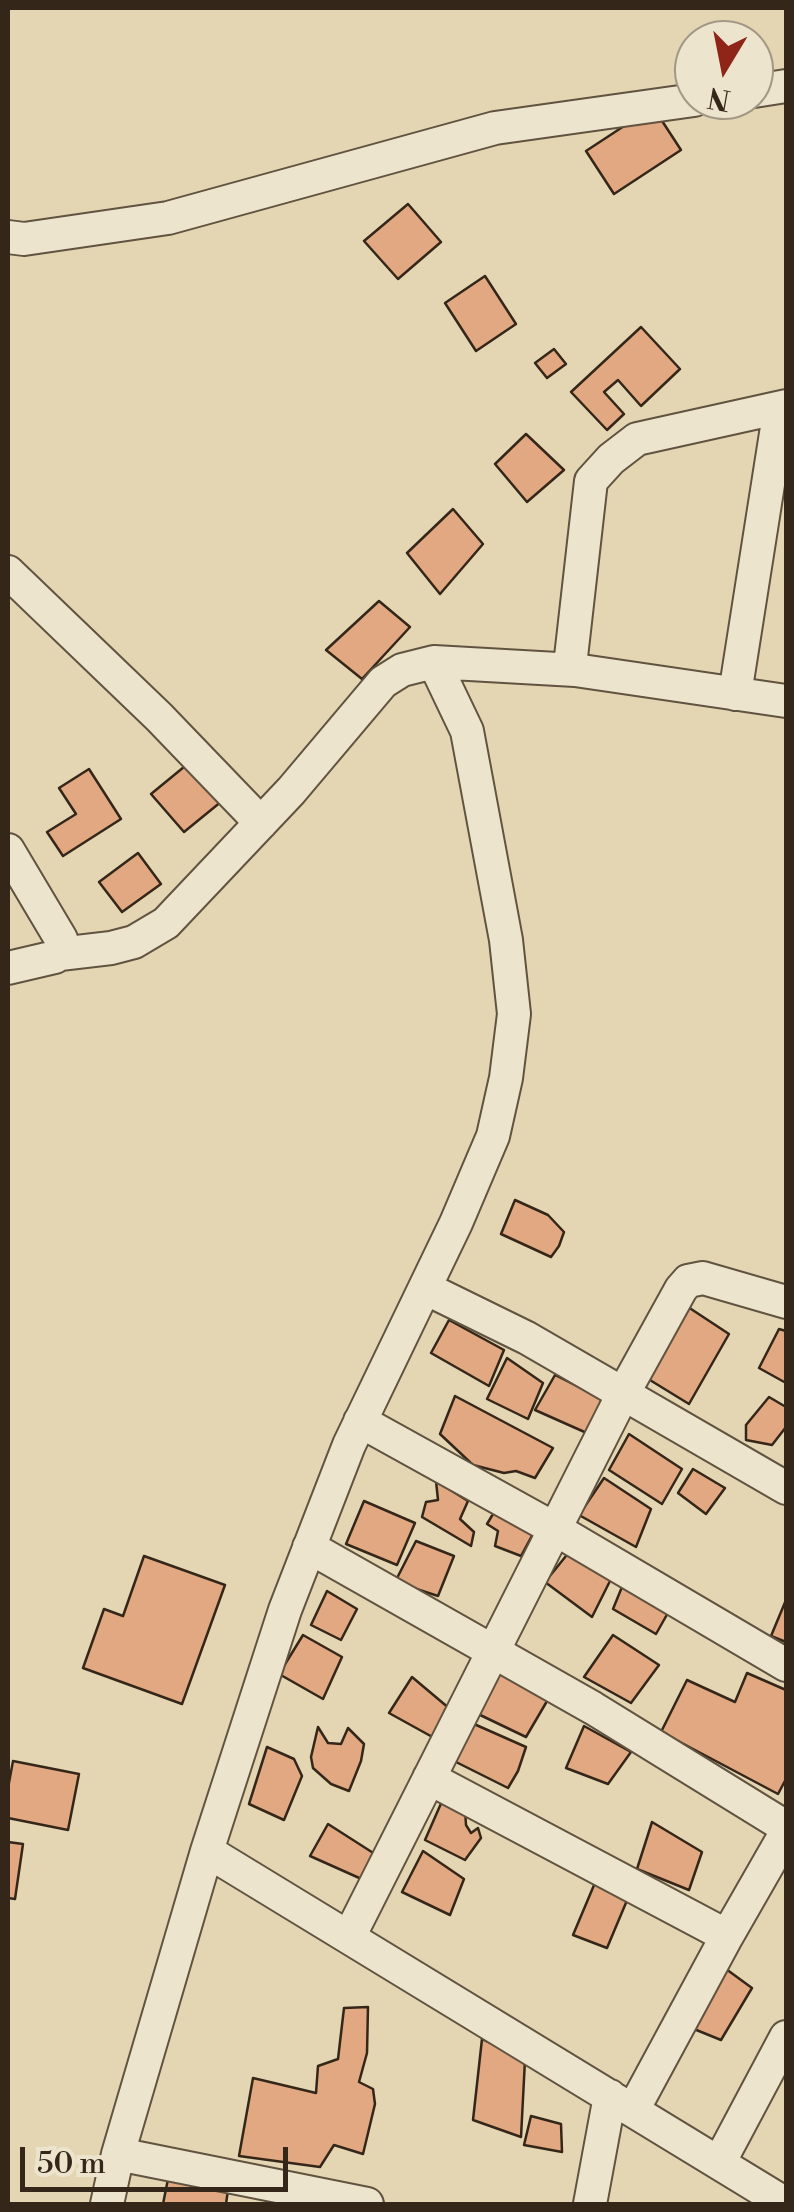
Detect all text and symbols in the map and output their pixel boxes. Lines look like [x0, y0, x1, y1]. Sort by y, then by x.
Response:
north arrow [674, 20, 774, 120]
text: N [705, 79, 733, 117]
scale bar [25, 2127, 292, 2189]
text: 50 m [37, 2145, 106, 2183]

